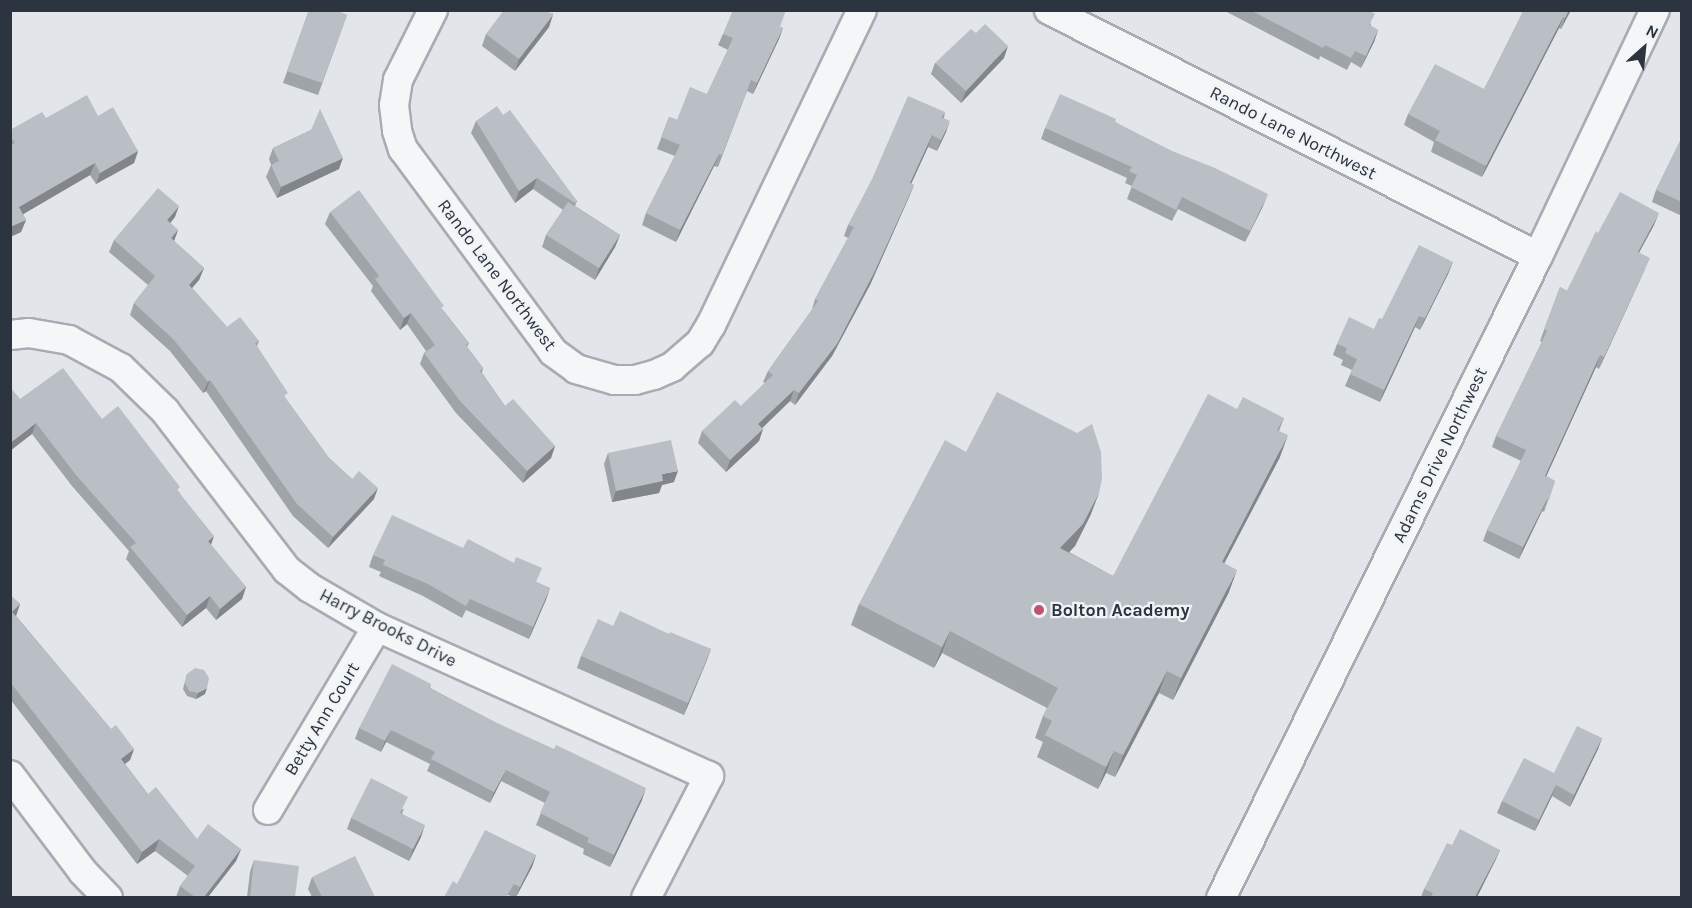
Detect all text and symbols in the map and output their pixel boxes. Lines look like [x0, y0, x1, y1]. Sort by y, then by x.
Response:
north arrow [1614, 18, 1674, 78]
text: N [1643, 20, 1662, 43]
street label: Rando Lane Northwest [1206, 82, 1380, 184]
street label: Rando Lane Northwest [433, 195, 561, 355]
street label: Adams Drive Northwest [1388, 364, 1492, 546]
street label: Harry Brooks Drive [316, 584, 460, 672]
place label: Bolton Academy [1051, 599, 1189, 621]
marker: Bolton Academy [1032, 603, 1046, 617]
street label: Betty Ann Court [280, 659, 364, 779]

